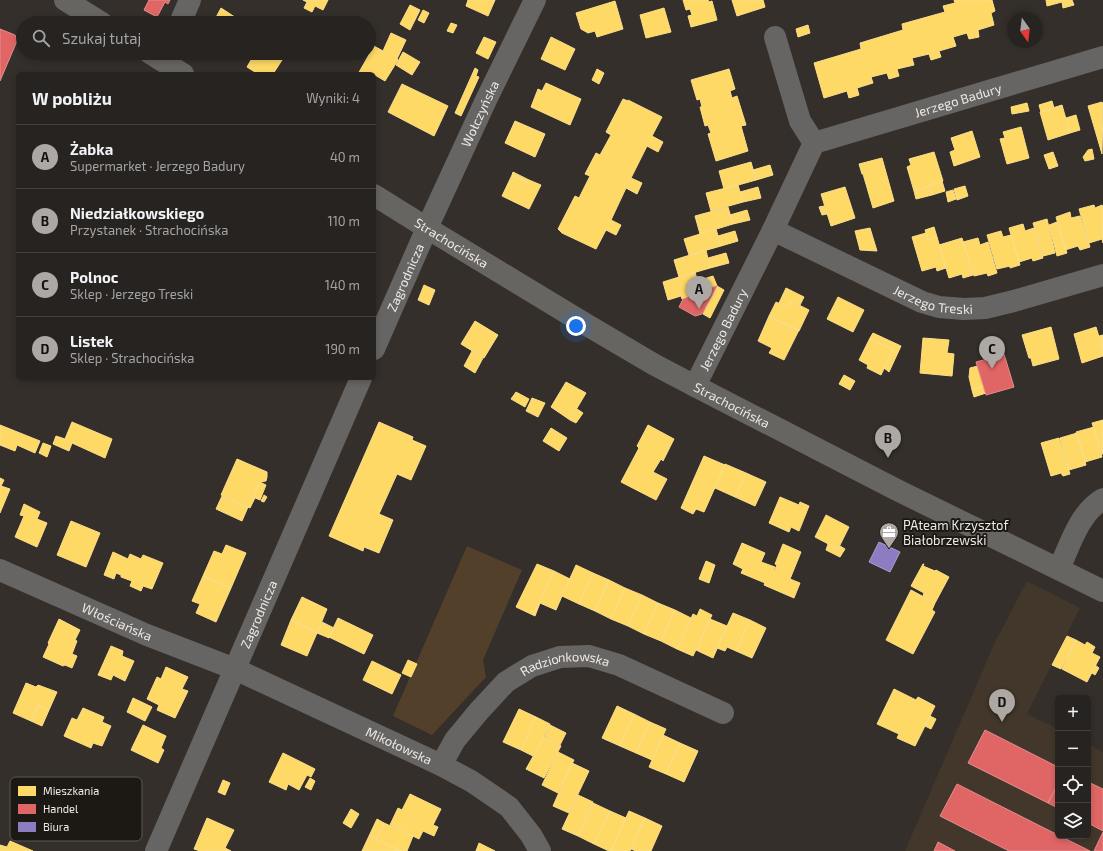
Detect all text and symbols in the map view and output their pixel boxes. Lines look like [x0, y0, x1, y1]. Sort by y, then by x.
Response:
north arrow [1007, 12, 1043, 48]
search box [16, 16, 376, 60]
icon: search [30, 27, 52, 49]
text: Szukaj tutaj [62, 29, 141, 47]
street label: Wołczyńska [457, 78, 502, 150]
street label: Jerzego Badury [913, 80, 1004, 121]
text: W pobliżu [32, 88, 112, 108]
text: Wyniki: 4 [306, 90, 360, 106]
text: Żabka [70, 140, 113, 158]
text: A [41, 149, 49, 165]
text: 40 m [330, 149, 360, 165]
text: Supermarket · Jerzego Badury [70, 158, 245, 174]
text: Niedziałkowskiego [70, 204, 204, 222]
text: B [41, 213, 49, 229]
text: 110 m [328, 213, 360, 229]
street label: Strachocińska [412, 214, 491, 271]
text: Przystanek · Strachocińska [70, 222, 228, 238]
street label: Zagrodnicza [383, 241, 427, 314]
text: Polnoc [70, 268, 119, 286]
pin: A [686, 276, 712, 309]
text: C [41, 277, 49, 293]
text: 140 m [325, 277, 360, 293]
street label: Jerzego Treski [891, 281, 973, 317]
text: Sklep · Jerzego Treski [70, 286, 193, 302]
street label: Jerzego Badury [696, 286, 750, 373]
your location [566, 316, 586, 336]
text: Listek [70, 332, 113, 350]
pin: C [979, 336, 1005, 369]
text: D [41, 341, 49, 357]
text: 190 m [325, 341, 360, 357]
text: Sklep · Strachocińska [70, 350, 194, 366]
street label: Strachocińska [691, 379, 773, 431]
pin: B [875, 425, 901, 458]
place label: PAteam Krzysztof Białobrzewski [903, 517, 1009, 548]
office icon: PAteam Krzysztof Białobrzewski [878, 521, 900, 549]
street label: Zagrodnicza [237, 578, 280, 651]
street label: Włościańska [79, 599, 154, 644]
street label: Radzionkowska [517, 648, 612, 679]
pin: D [989, 689, 1015, 722]
map controls [1055, 695, 1091, 839]
button: + [1055, 695, 1091, 731]
street label: Mikołowska [363, 723, 435, 768]
button: − [1055, 731, 1091, 767]
button: locate [1055, 767, 1091, 803]
legend [10, 777, 142, 841]
text: Mieszkania [43, 784, 99, 797]
text: Handel [43, 802, 79, 815]
button: layers [1055, 803, 1091, 839]
text: Biura [43, 820, 69, 833]

